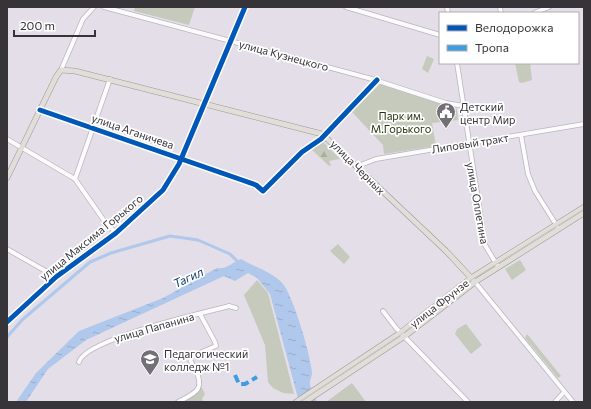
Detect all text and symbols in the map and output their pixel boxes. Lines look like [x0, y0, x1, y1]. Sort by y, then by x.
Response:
scale bar [14, 12, 95, 38]
legend [439, 12, 579, 64]
text: 200 m [20, 18, 55, 32]
text: Велодорожка [475, 20, 553, 34]
street label: улица Кузнецкого [238, 37, 331, 73]
text: Тропа [475, 40, 509, 54]
place label: Детский центр Мир [460, 100, 515, 126]
public building icon: Детский центр Мир [435, 101, 457, 129]
park label: Парк им. М.Горького [371, 109, 432, 135]
street label: улица Аганичева [90, 111, 176, 151]
street label: Липовый тракт [430, 130, 510, 156]
street label: улица Черных [328, 137, 388, 197]
street label: улица Оплетина [464, 161, 492, 245]
street label: улица Максима Горького [37, 191, 146, 283]
water label: Тагил [171, 264, 206, 290]
street label: улица Фрунзе [407, 276, 471, 330]
street label: улица Папанина [112, 309, 196, 345]
place label: Педагогический колледж №1 [164, 347, 248, 373]
school or university icon: Педагогический колледж №1 [139, 348, 161, 376]

